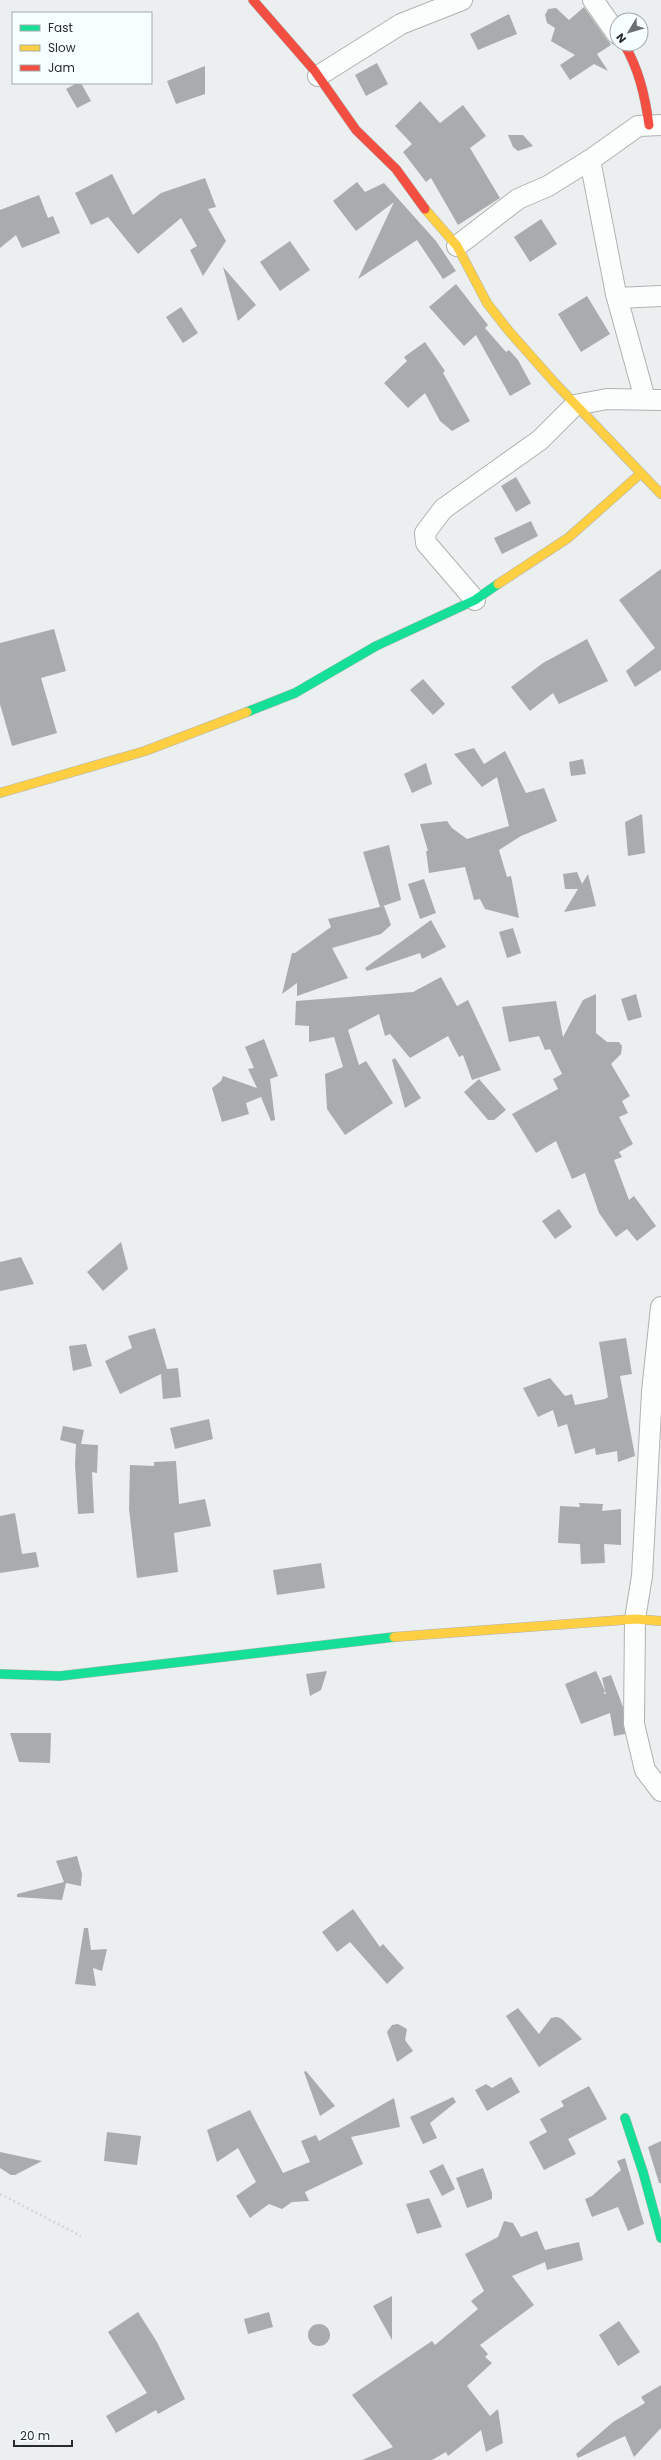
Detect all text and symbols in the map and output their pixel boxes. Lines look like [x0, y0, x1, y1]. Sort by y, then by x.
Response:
legend [12, 12, 152, 84]
north arrow [609, 12, 649, 52]
text: Fast [48, 19, 73, 36]
text: N [612, 30, 630, 46]
text: Slow [48, 39, 76, 56]
text: Jam [48, 59, 75, 76]
scale bar [14, 2422, 72, 2448]
text: 20 m [20, 2427, 50, 2444]

